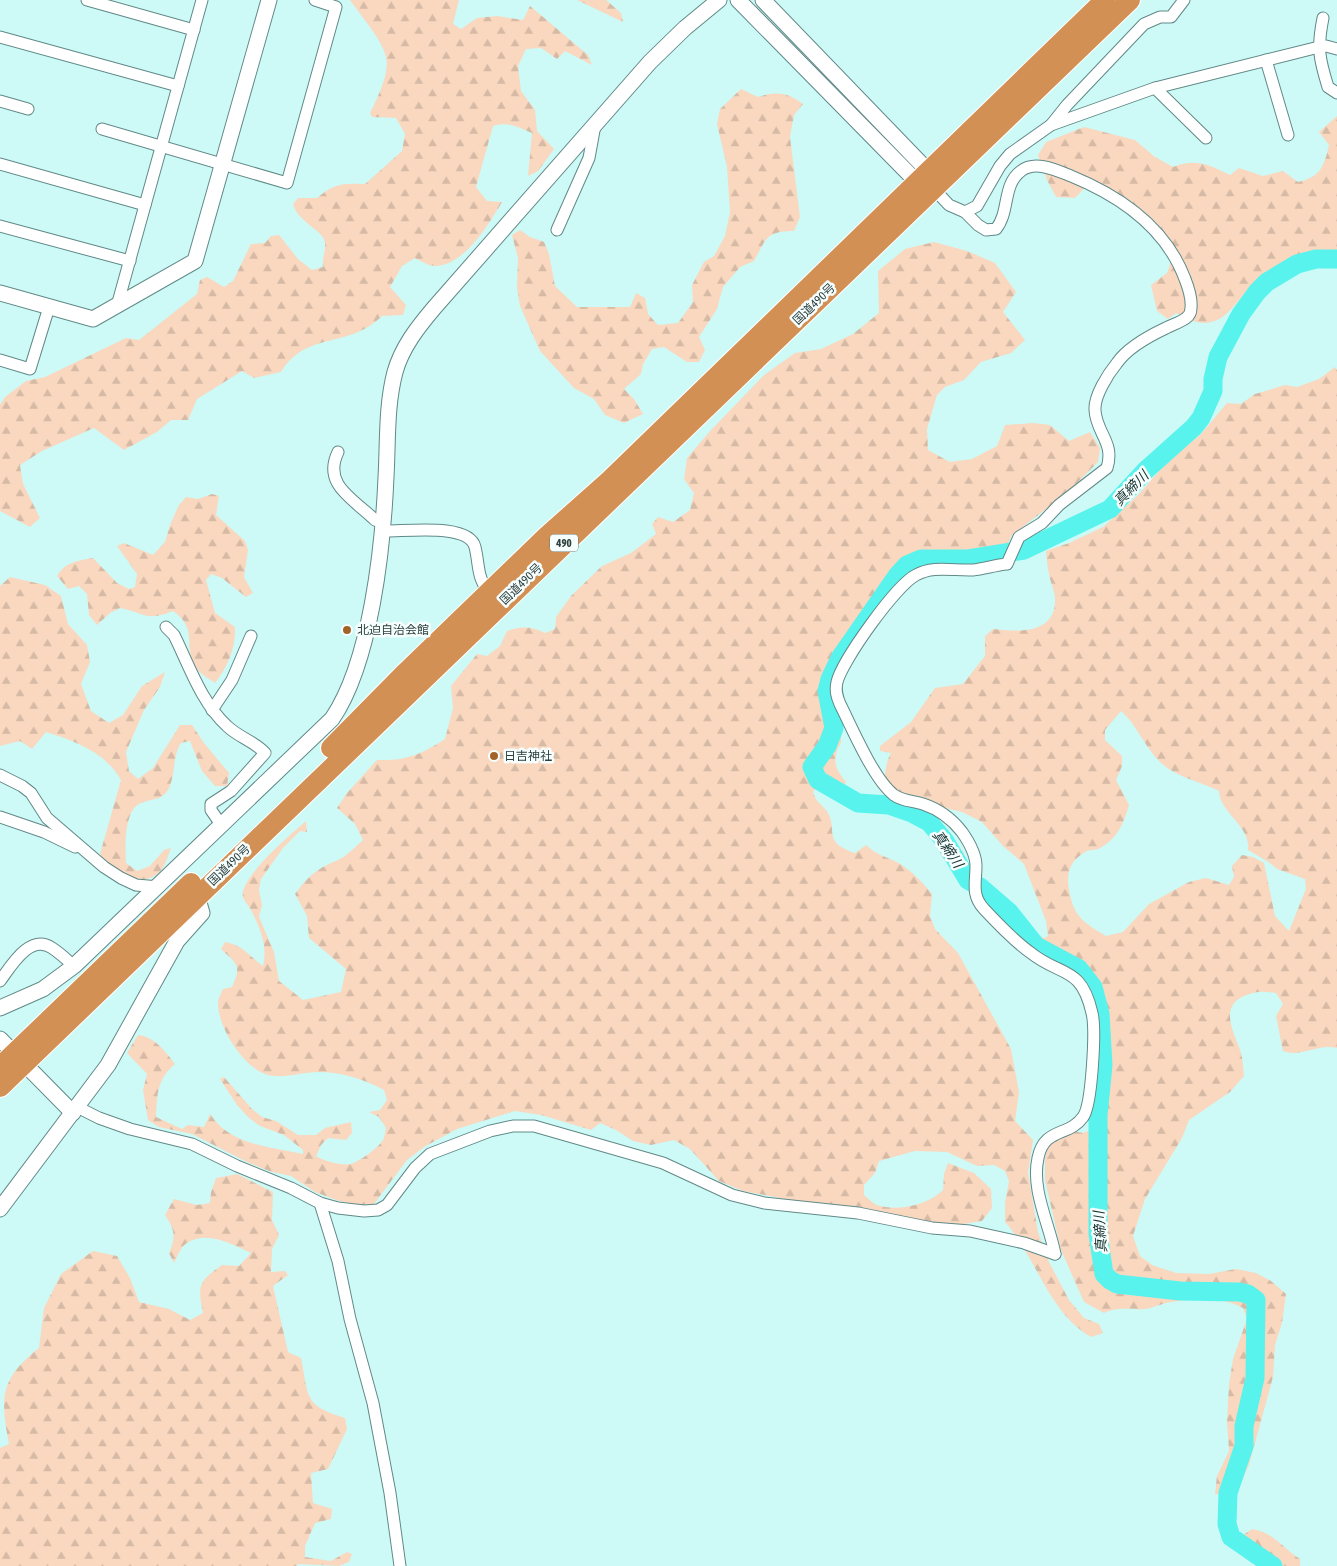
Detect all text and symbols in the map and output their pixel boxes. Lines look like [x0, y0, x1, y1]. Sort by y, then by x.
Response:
street label: 国道490号 [790, 281, 838, 327]
water label: 真締川 [1110, 466, 1153, 509]
road number: 490 [550, 534, 578, 552]
street label: 国道490号 [497, 561, 545, 607]
place label: 北迫自治会館 [357, 623, 429, 637]
marker: 北迫自治会館 [341, 624, 353, 636]
place label: 日吉神社 [504, 749, 552, 763]
marker: 日吉神社 [488, 750, 500, 762]
water label: 真締川 [930, 827, 967, 873]
street label: 国道490号 [205, 842, 253, 888]
water label: 真締川 [1090, 1208, 1109, 1254]

